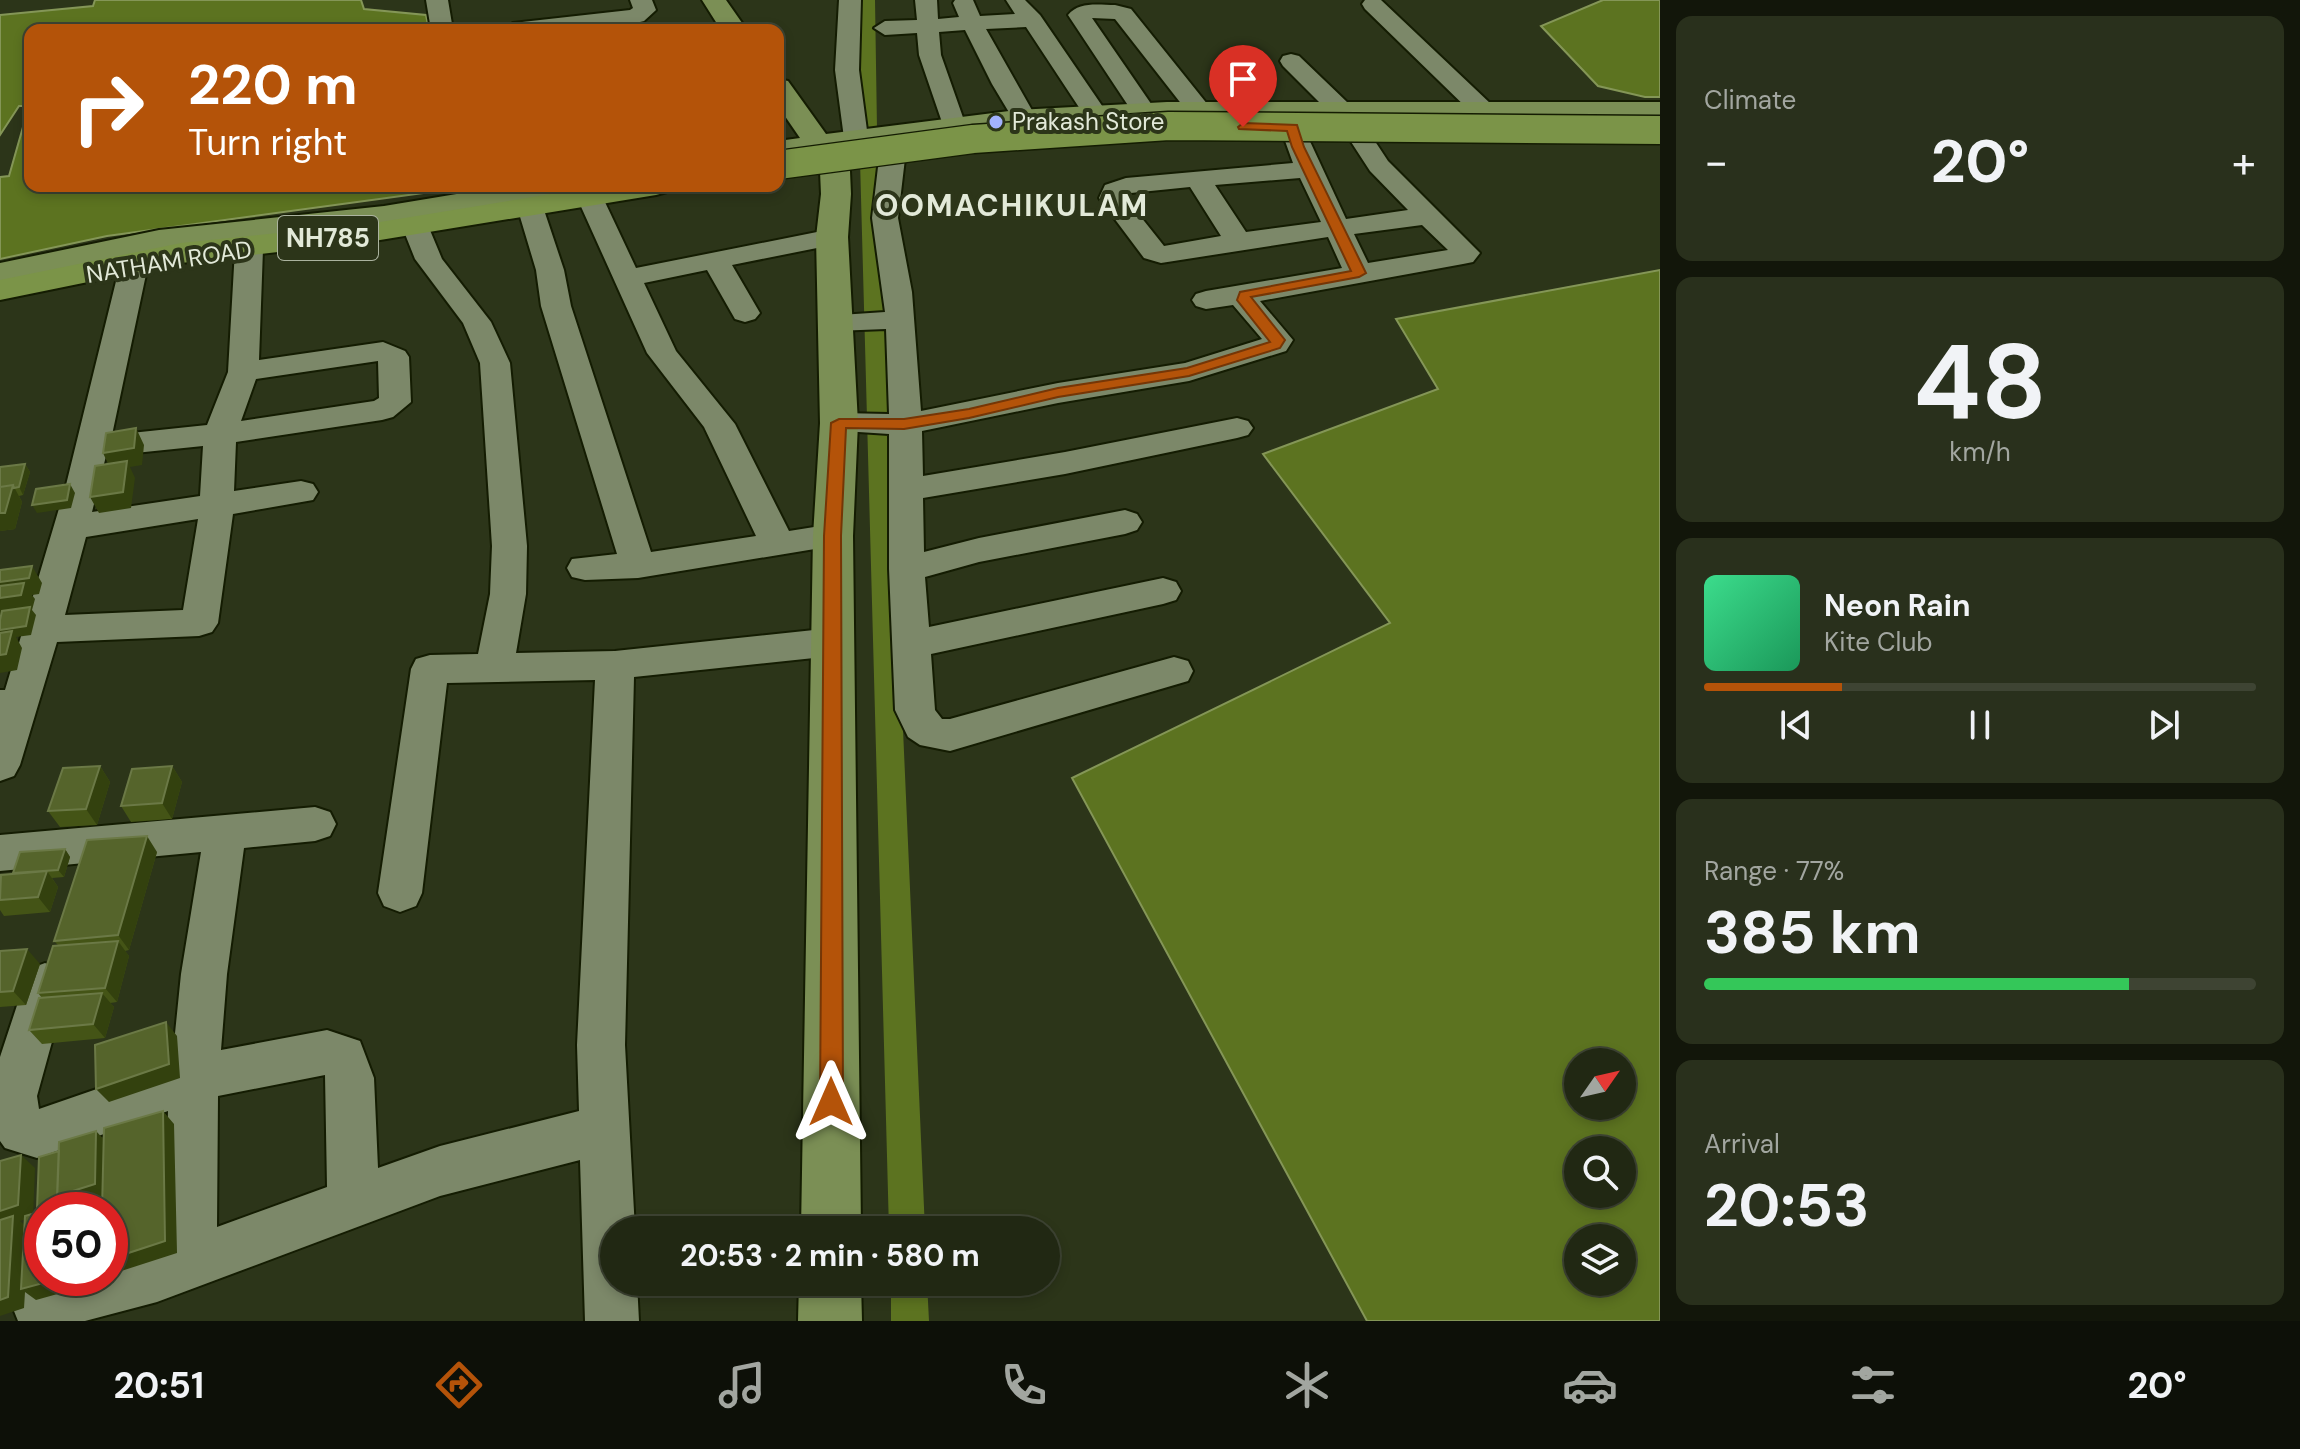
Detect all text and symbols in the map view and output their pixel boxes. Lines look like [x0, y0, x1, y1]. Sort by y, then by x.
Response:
pin [1209, 45, 1277, 127]
text: 220 m [188, 48, 358, 121]
icon: right [56, 56, 160, 160]
icon: arrive [1221, 57, 1265, 101]
text: Climate [1704, 83, 1796, 117]
place label: Prakash Store [1012, 106, 1164, 137]
marker: Prakash Store [987, 113, 1005, 131]
text: Turn right [188, 119, 347, 166]
text: 20° [1931, 122, 2029, 201]
text: − [1704, 133, 1728, 191]
text: + [2232, 133, 2256, 191]
district label: OOMACHIKULAM [875, 186, 1149, 225]
road number: NH785 [278, 216, 378, 260]
street label: NATHAM ROAD [84, 233, 254, 290]
text: 48 [1913, 315, 2047, 450]
text: km/h [1949, 435, 2011, 469]
text: Neon Rain [1824, 586, 1970, 625]
text: Kite Club [1824, 625, 1933, 659]
icon: previous [1774, 703, 1818, 747]
icon: pause [1958, 703, 2002, 747]
icon: next [2142, 703, 2186, 747]
text: Range · 77% [1704, 854, 1844, 888]
text: 385 km [1704, 893, 1921, 972]
north arrow [1564, 1048, 1636, 1120]
map controls [1564, 1048, 1636, 1296]
position arrow [789, 1060, 873, 1144]
text: Arrival [1704, 1127, 1780, 1161]
button: search [1564, 1136, 1636, 1208]
text: 20:53 [1704, 1166, 1869, 1245]
speed limit sign: 50 [24, 1192, 128, 1296]
button: layers [1564, 1224, 1636, 1296]
text: 20:53 · 2 min · 580 m [680, 1236, 980, 1275]
icon: directions [431, 1357, 487, 1413]
icon: music [714, 1357, 770, 1413]
icon: phone [996, 1357, 1052, 1413]
icon: climate [1279, 1357, 1335, 1413]
icon: car [1562, 1357, 1618, 1413]
icon: filters [1845, 1357, 1901, 1413]
text: 20:51 [113, 1362, 204, 1409]
text: 20° [2127, 1362, 2187, 1409]

